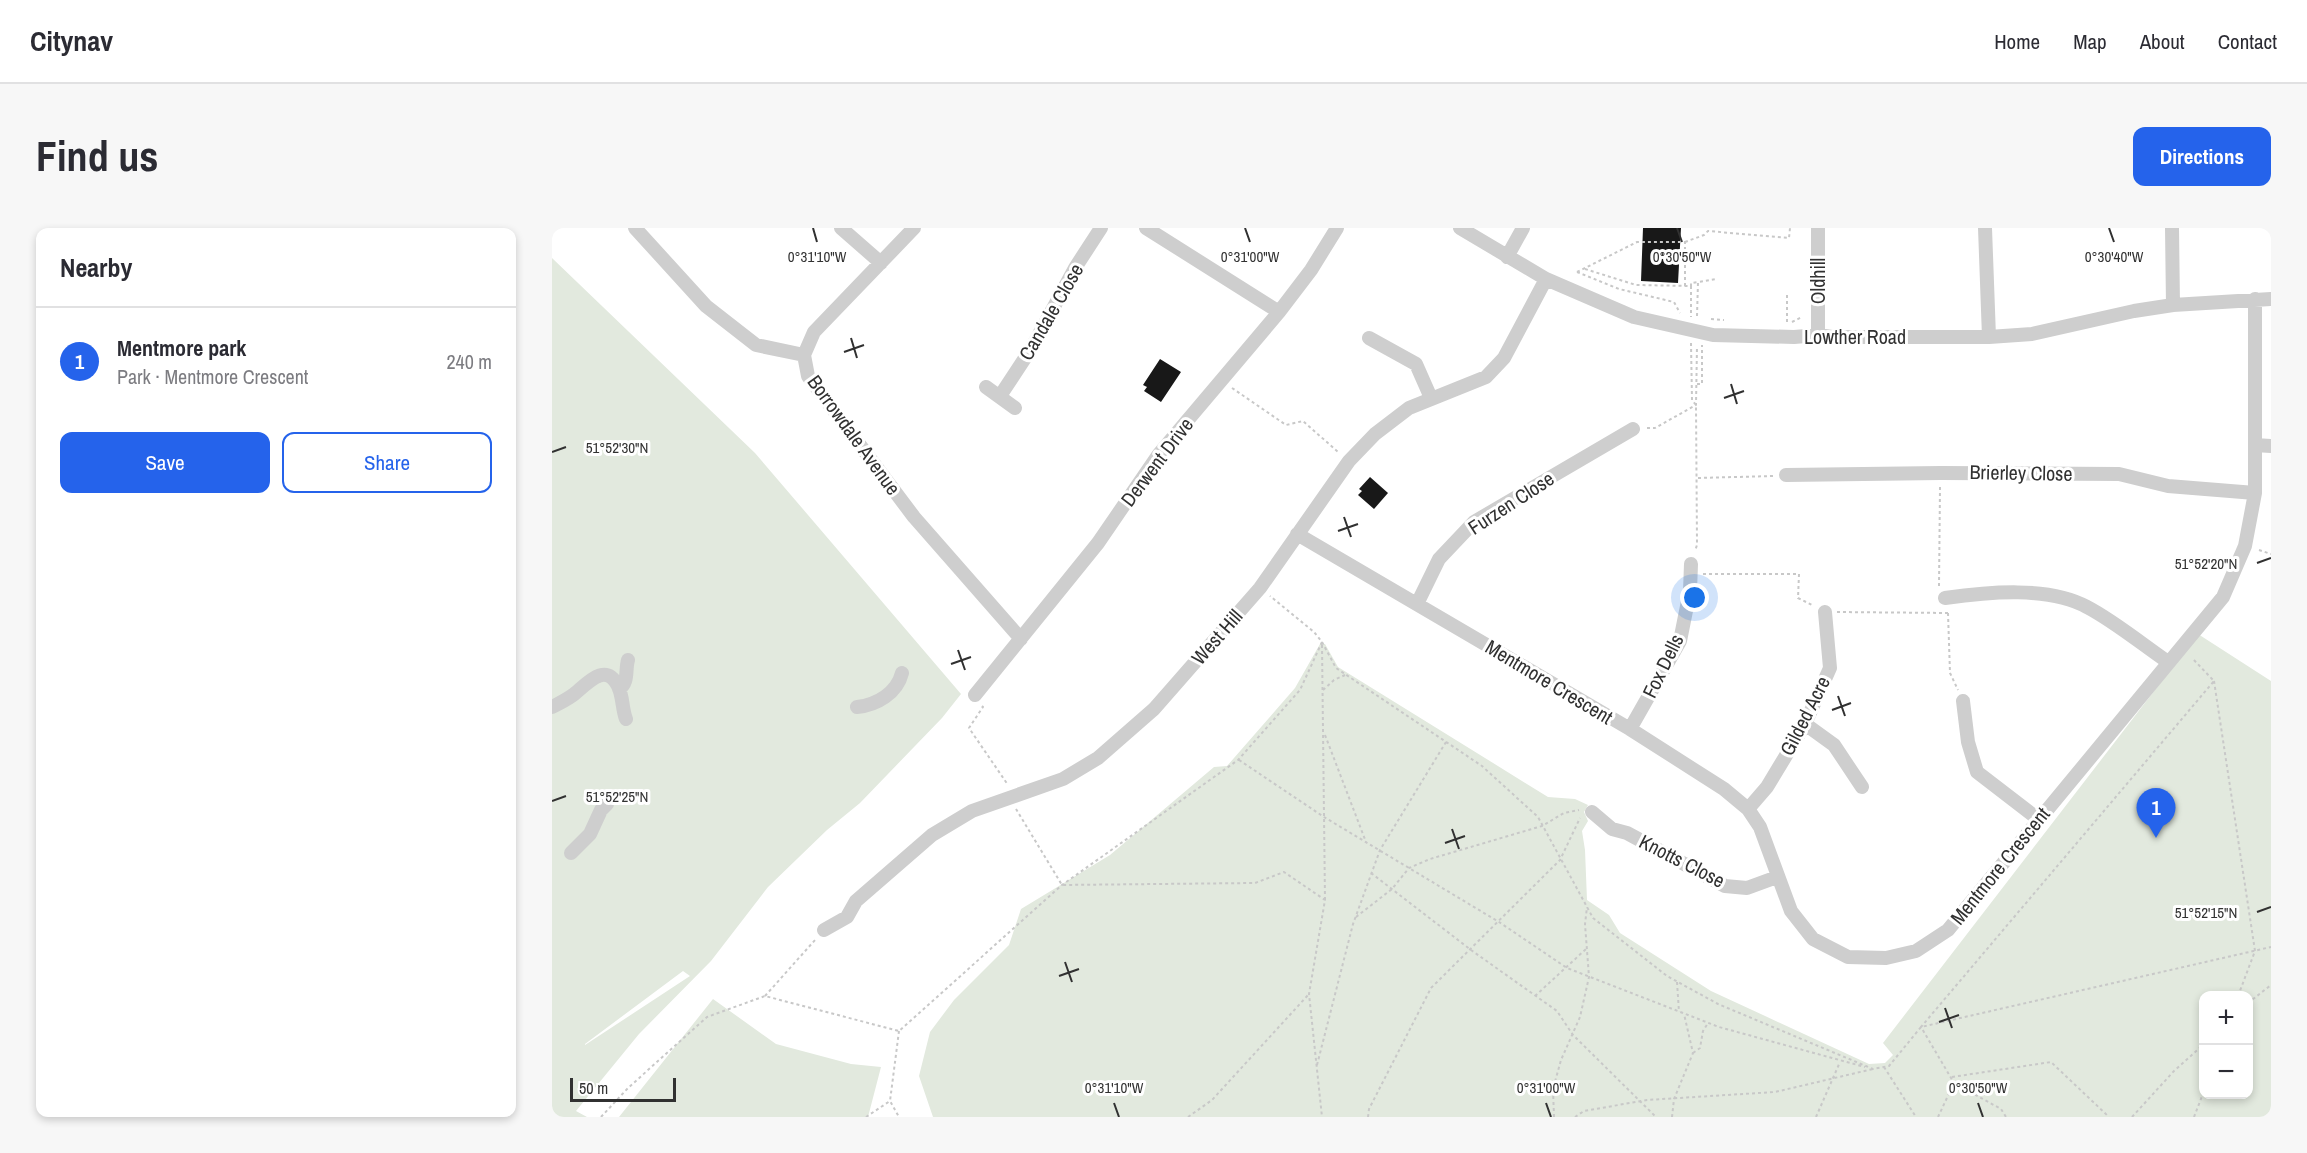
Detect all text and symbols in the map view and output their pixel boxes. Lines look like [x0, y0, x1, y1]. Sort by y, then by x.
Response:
text: Citynav [30, 22, 113, 60]
text: Home [1994, 27, 2040, 56]
text: Map [2073, 27, 2107, 56]
text: About [2140, 27, 2185, 56]
text: Contact [2218, 27, 2277, 56]
button: Directions [2133, 127, 2271, 186]
text: Find us [36, 128, 158, 184]
text: 0°31'10"W [788, 246, 847, 267]
text: 0°31'00"W [1221, 246, 1280, 267]
text: 0°30'50"W [1653, 246, 1712, 267]
text: 0°30'40"W [2085, 246, 2144, 267]
text: Nearby [60, 250, 132, 285]
street label: Candale Close [1012, 258, 1089, 365]
street label: Oldhill [1804, 258, 1831, 304]
street label: Lowther Road [1804, 323, 1906, 350]
text: Mentmore park [117, 333, 246, 363]
text: 1 [75, 348, 84, 375]
text: 240 m [446, 348, 492, 375]
text: Park · Mentmore Crescent [117, 363, 308, 390]
street label: Borrowdale Avenue [802, 369, 907, 500]
street label: Derwent Drive [1114, 412, 1199, 512]
button: Save [60, 432, 270, 493]
button: Share [282, 432, 492, 493]
text: 51°52'30"N [586, 437, 648, 458]
street label: Brierley Close [1969, 458, 2073, 487]
street label: Furzen Close [1462, 465, 1559, 540]
text: 51°52'20"N [2175, 553, 2237, 574]
your location [1680, 583, 1709, 612]
street label: West Hill [1185, 603, 1248, 670]
street label: Fox Dells [1636, 630, 1689, 702]
street label: Mentmore Crescent [1481, 633, 1618, 730]
street label: Gilded Acre [1773, 671, 1836, 760]
text: 51°52'25"N [586, 786, 648, 807]
pin: 1 [2136, 788, 2176, 838]
street label: Mentmore Crescent [1944, 801, 2056, 930]
street label: Knotts Close [1635, 827, 1730, 894]
text: 51°52'15"N [2175, 902, 2237, 923]
map controls [2199, 991, 2253, 1099]
button: + [2199, 991, 2253, 1045]
button: − [2199, 1045, 2253, 1099]
scale bar [570, 1075, 676, 1102]
text: 50 m [579, 1077, 608, 1099]
text: 0°31'10"W [1085, 1077, 1144, 1098]
text: 0°31'00"W [1517, 1077, 1576, 1098]
text: 0°30'50"W [1949, 1077, 2008, 1098]

